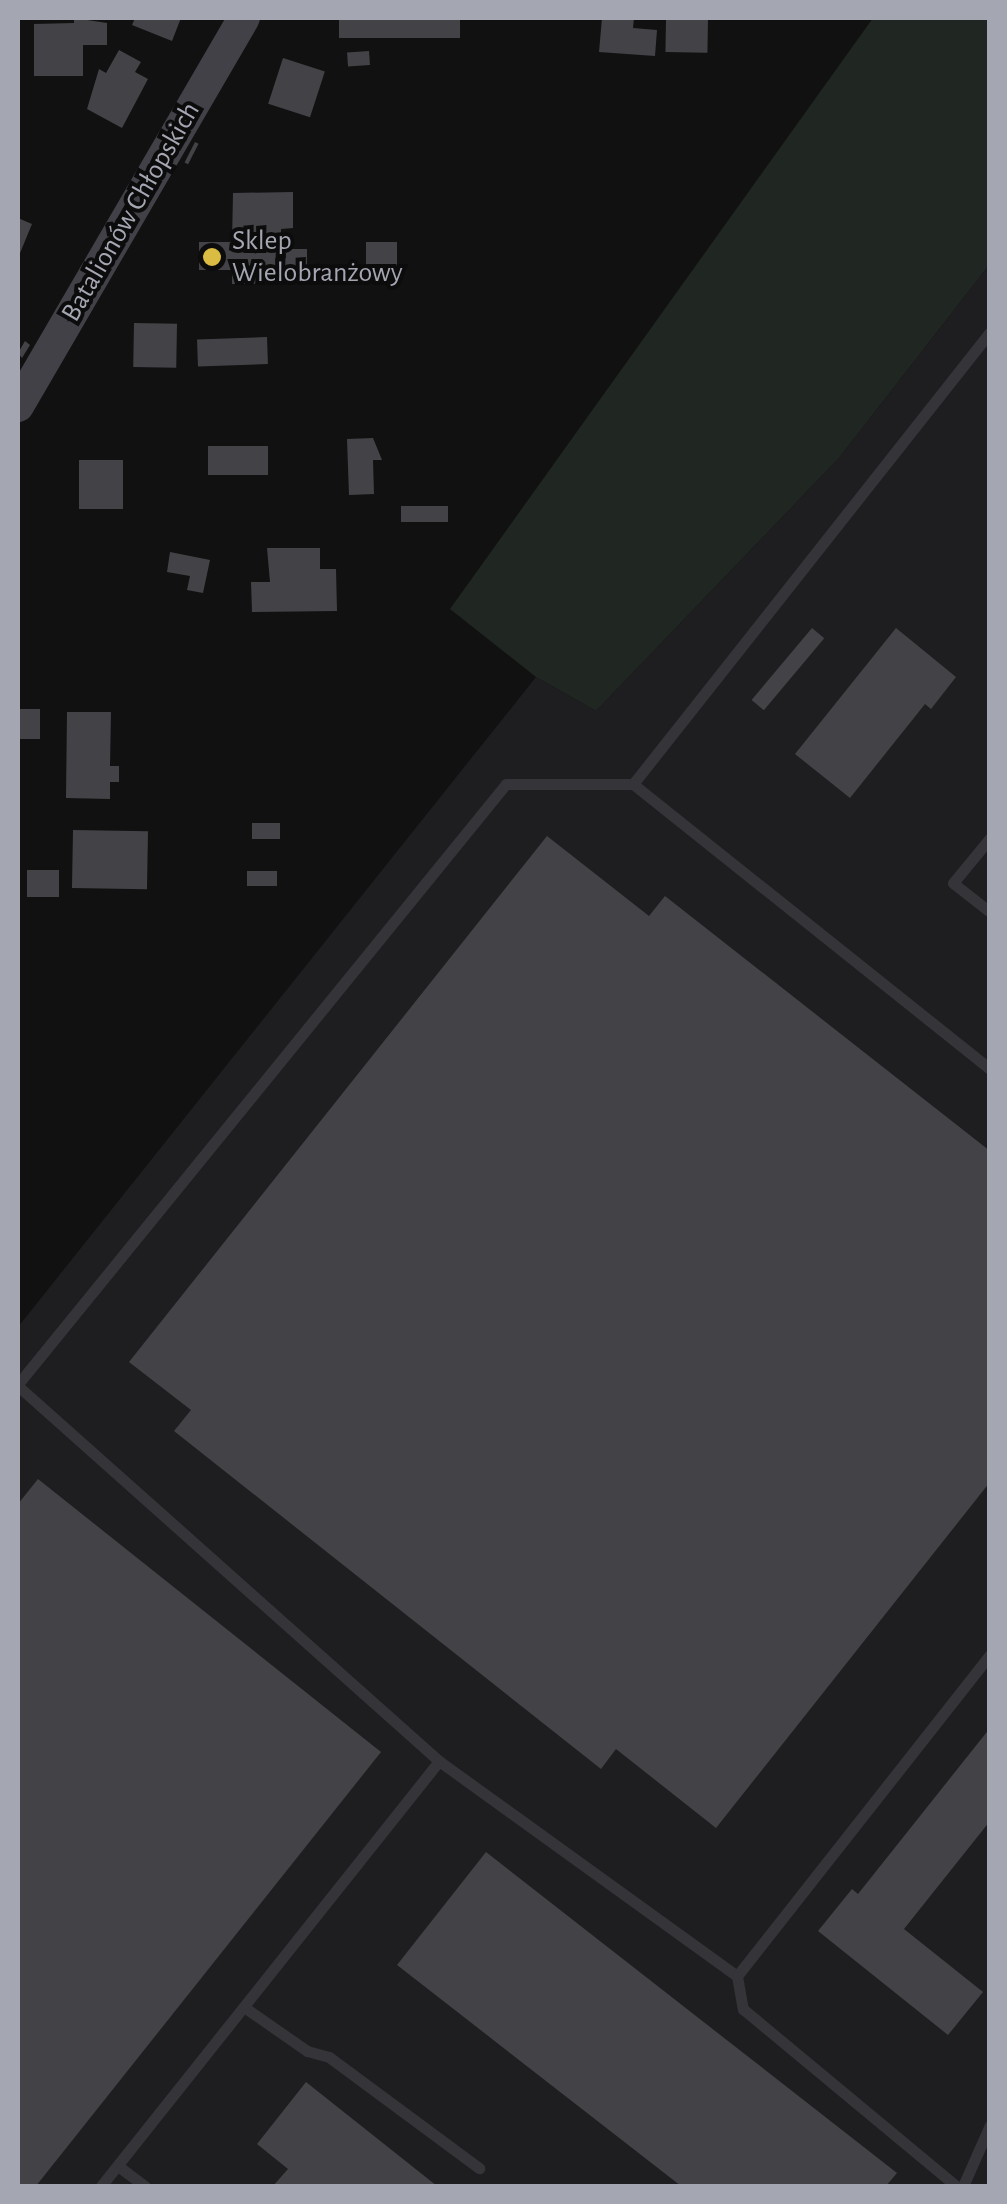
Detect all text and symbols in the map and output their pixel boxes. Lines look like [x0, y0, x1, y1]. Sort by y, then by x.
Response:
street label: Batalionów Chłopskich [54, 96, 208, 328]
place label: Sklep Wielobranżowy [232, 224, 403, 290]
marker: Sklep Wielobranżowy [201, 246, 223, 268]

